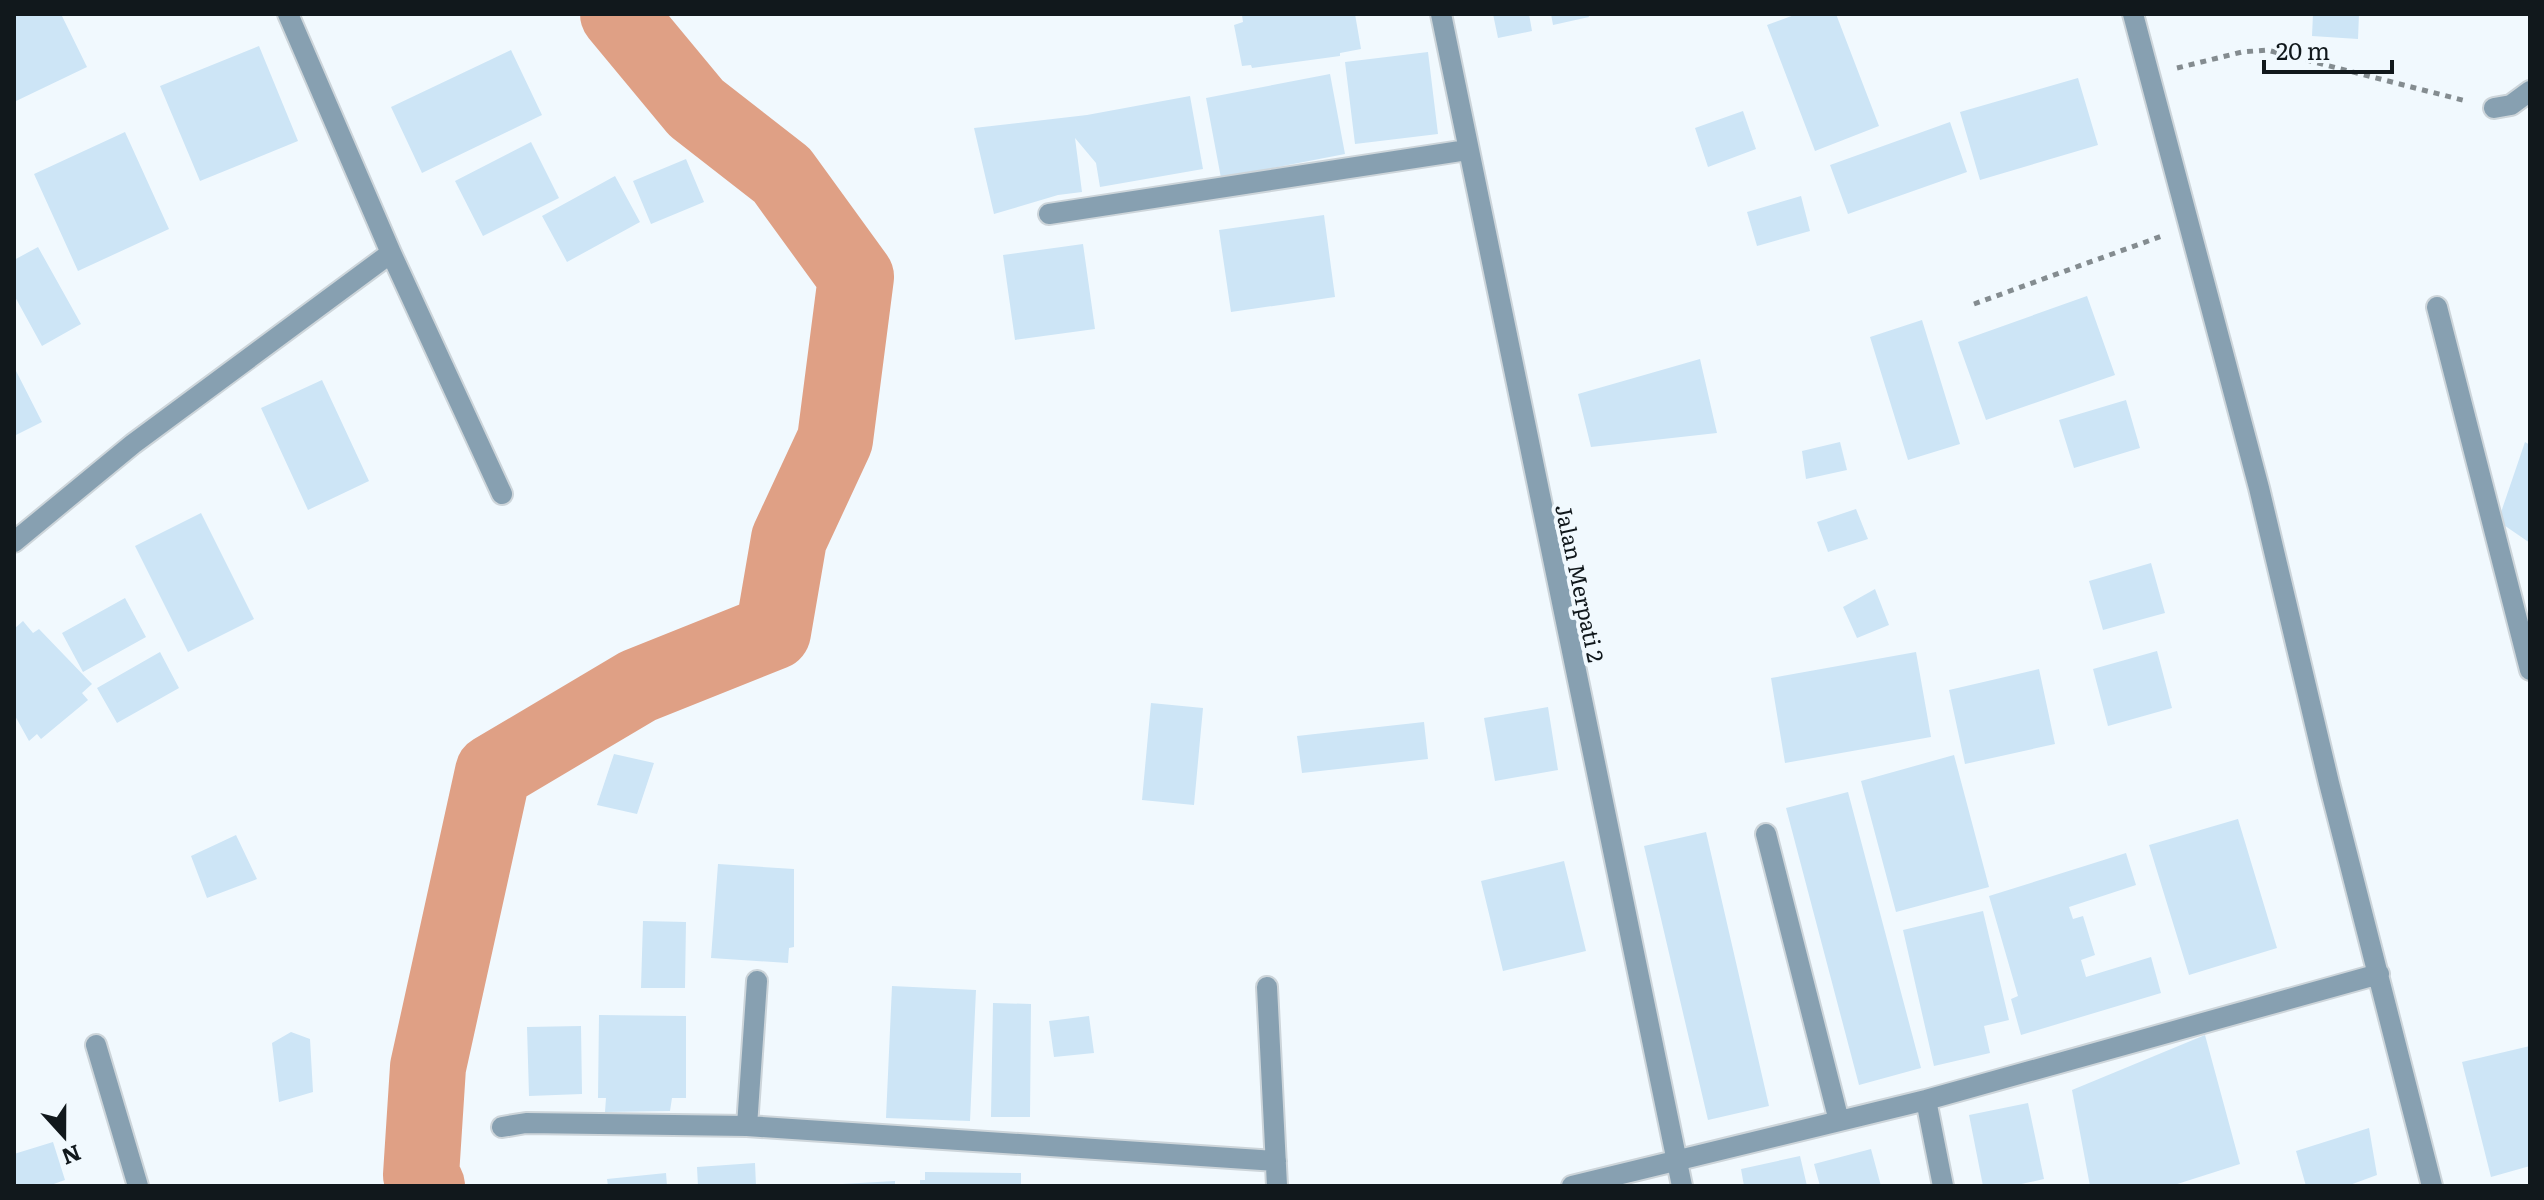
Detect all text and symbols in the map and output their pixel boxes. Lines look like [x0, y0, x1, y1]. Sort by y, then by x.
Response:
scale bar [2264, 24, 2392, 74]
text: 20 m [2276, 32, 2330, 67]
street label: Jalan Merpati 2 [1548, 501, 1614, 665]
north arrow [24, 1096, 104, 1176]
text: N [57, 1137, 86, 1175]

